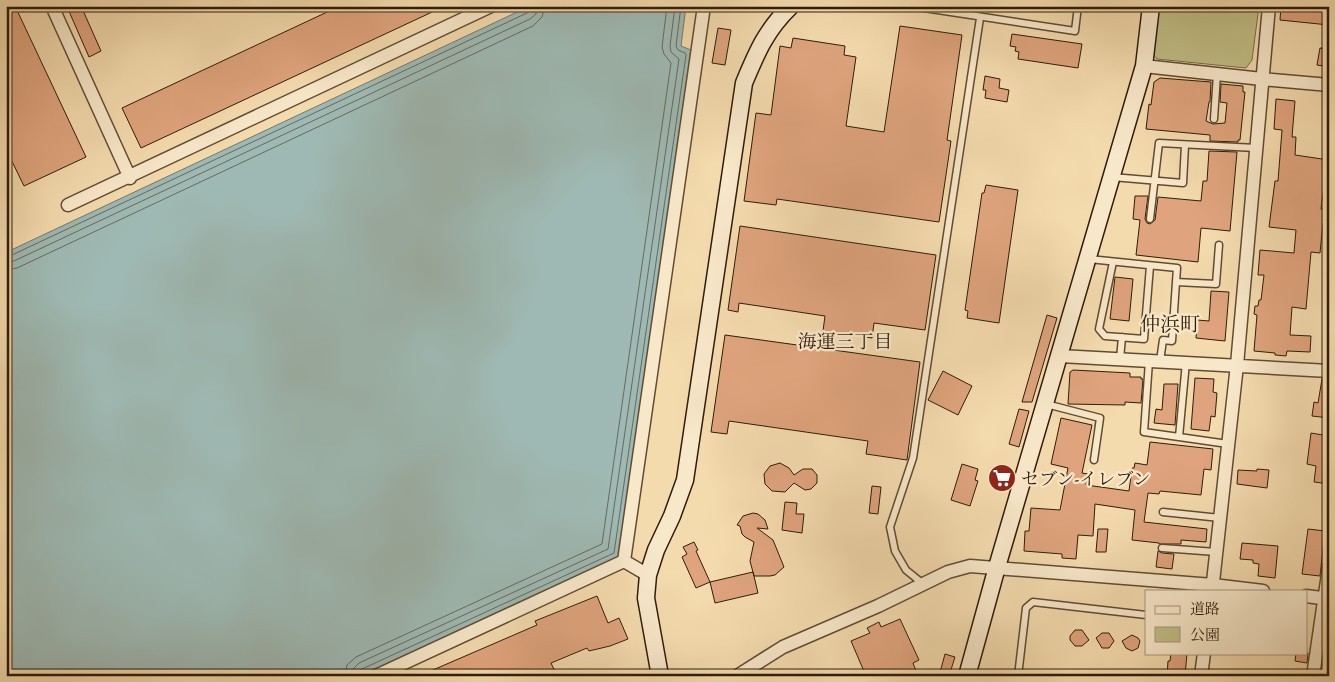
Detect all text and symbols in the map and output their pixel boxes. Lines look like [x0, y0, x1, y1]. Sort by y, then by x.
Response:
district label: 仲浜町 [1140, 311, 1200, 337]
district label: 海運三丁目 [797, 329, 893, 354]
supermarket icon: セブン-イレブン [987, 463, 1017, 493]
place label: セブン-イレブン [1021, 467, 1151, 490]
legend [1145, 590, 1308, 654]
text: 道路 [1190, 599, 1220, 618]
text: 公園 [1190, 625, 1220, 644]

